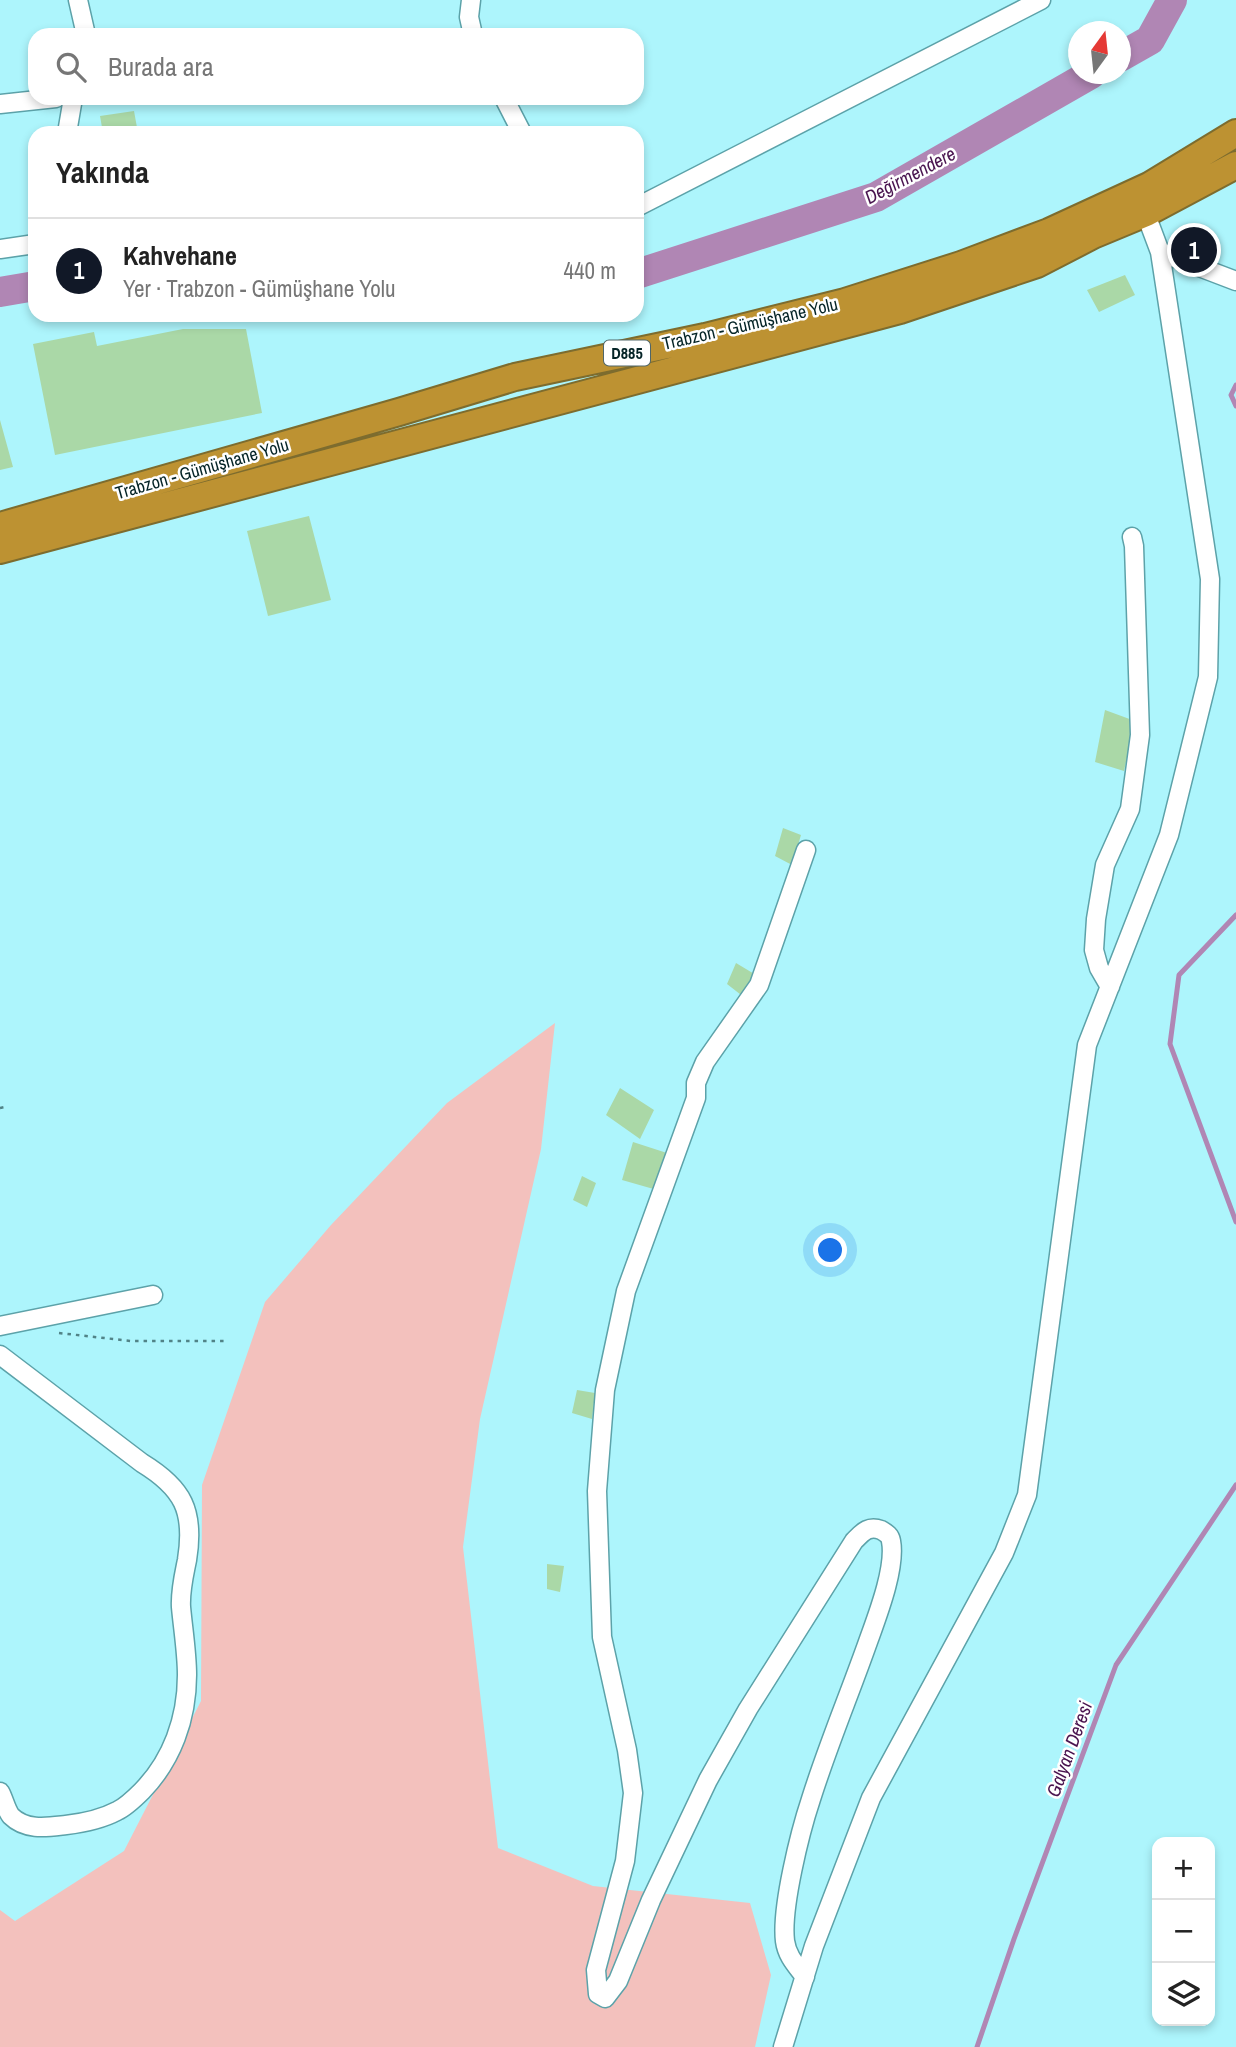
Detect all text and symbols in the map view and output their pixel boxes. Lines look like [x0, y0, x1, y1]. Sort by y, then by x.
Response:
north arrow [1068, 21, 1131, 84]
search box [28, 28, 644, 105]
icon: search [52, 48, 90, 86]
text: Burada ara [108, 49, 213, 84]
water label: Değirmendere [860, 140, 960, 210]
text: Yakında [56, 152, 149, 192]
pin: 1 [1171, 224, 1217, 276]
text: Kahvehane [123, 238, 237, 273]
text: 1 [74, 255, 84, 286]
text: 440 m [564, 255, 616, 286]
text: Yer · Trabzon - Gümüşhane Yolu [123, 273, 395, 304]
street label: Trabzon - Gümüşhane Yolu [660, 291, 840, 356]
road number: D885 [604, 340, 650, 366]
street label: Trabzon - Gümüşhane Yolu [112, 432, 292, 505]
your location [813, 1233, 847, 1267]
water label: Galyan Deresi [1040, 1697, 1098, 1800]
map controls [1152, 1837, 1215, 2026]
button: + [1152, 1837, 1215, 1900]
button: − [1152, 1900, 1215, 1963]
button: layers [1152, 1963, 1215, 2026]

